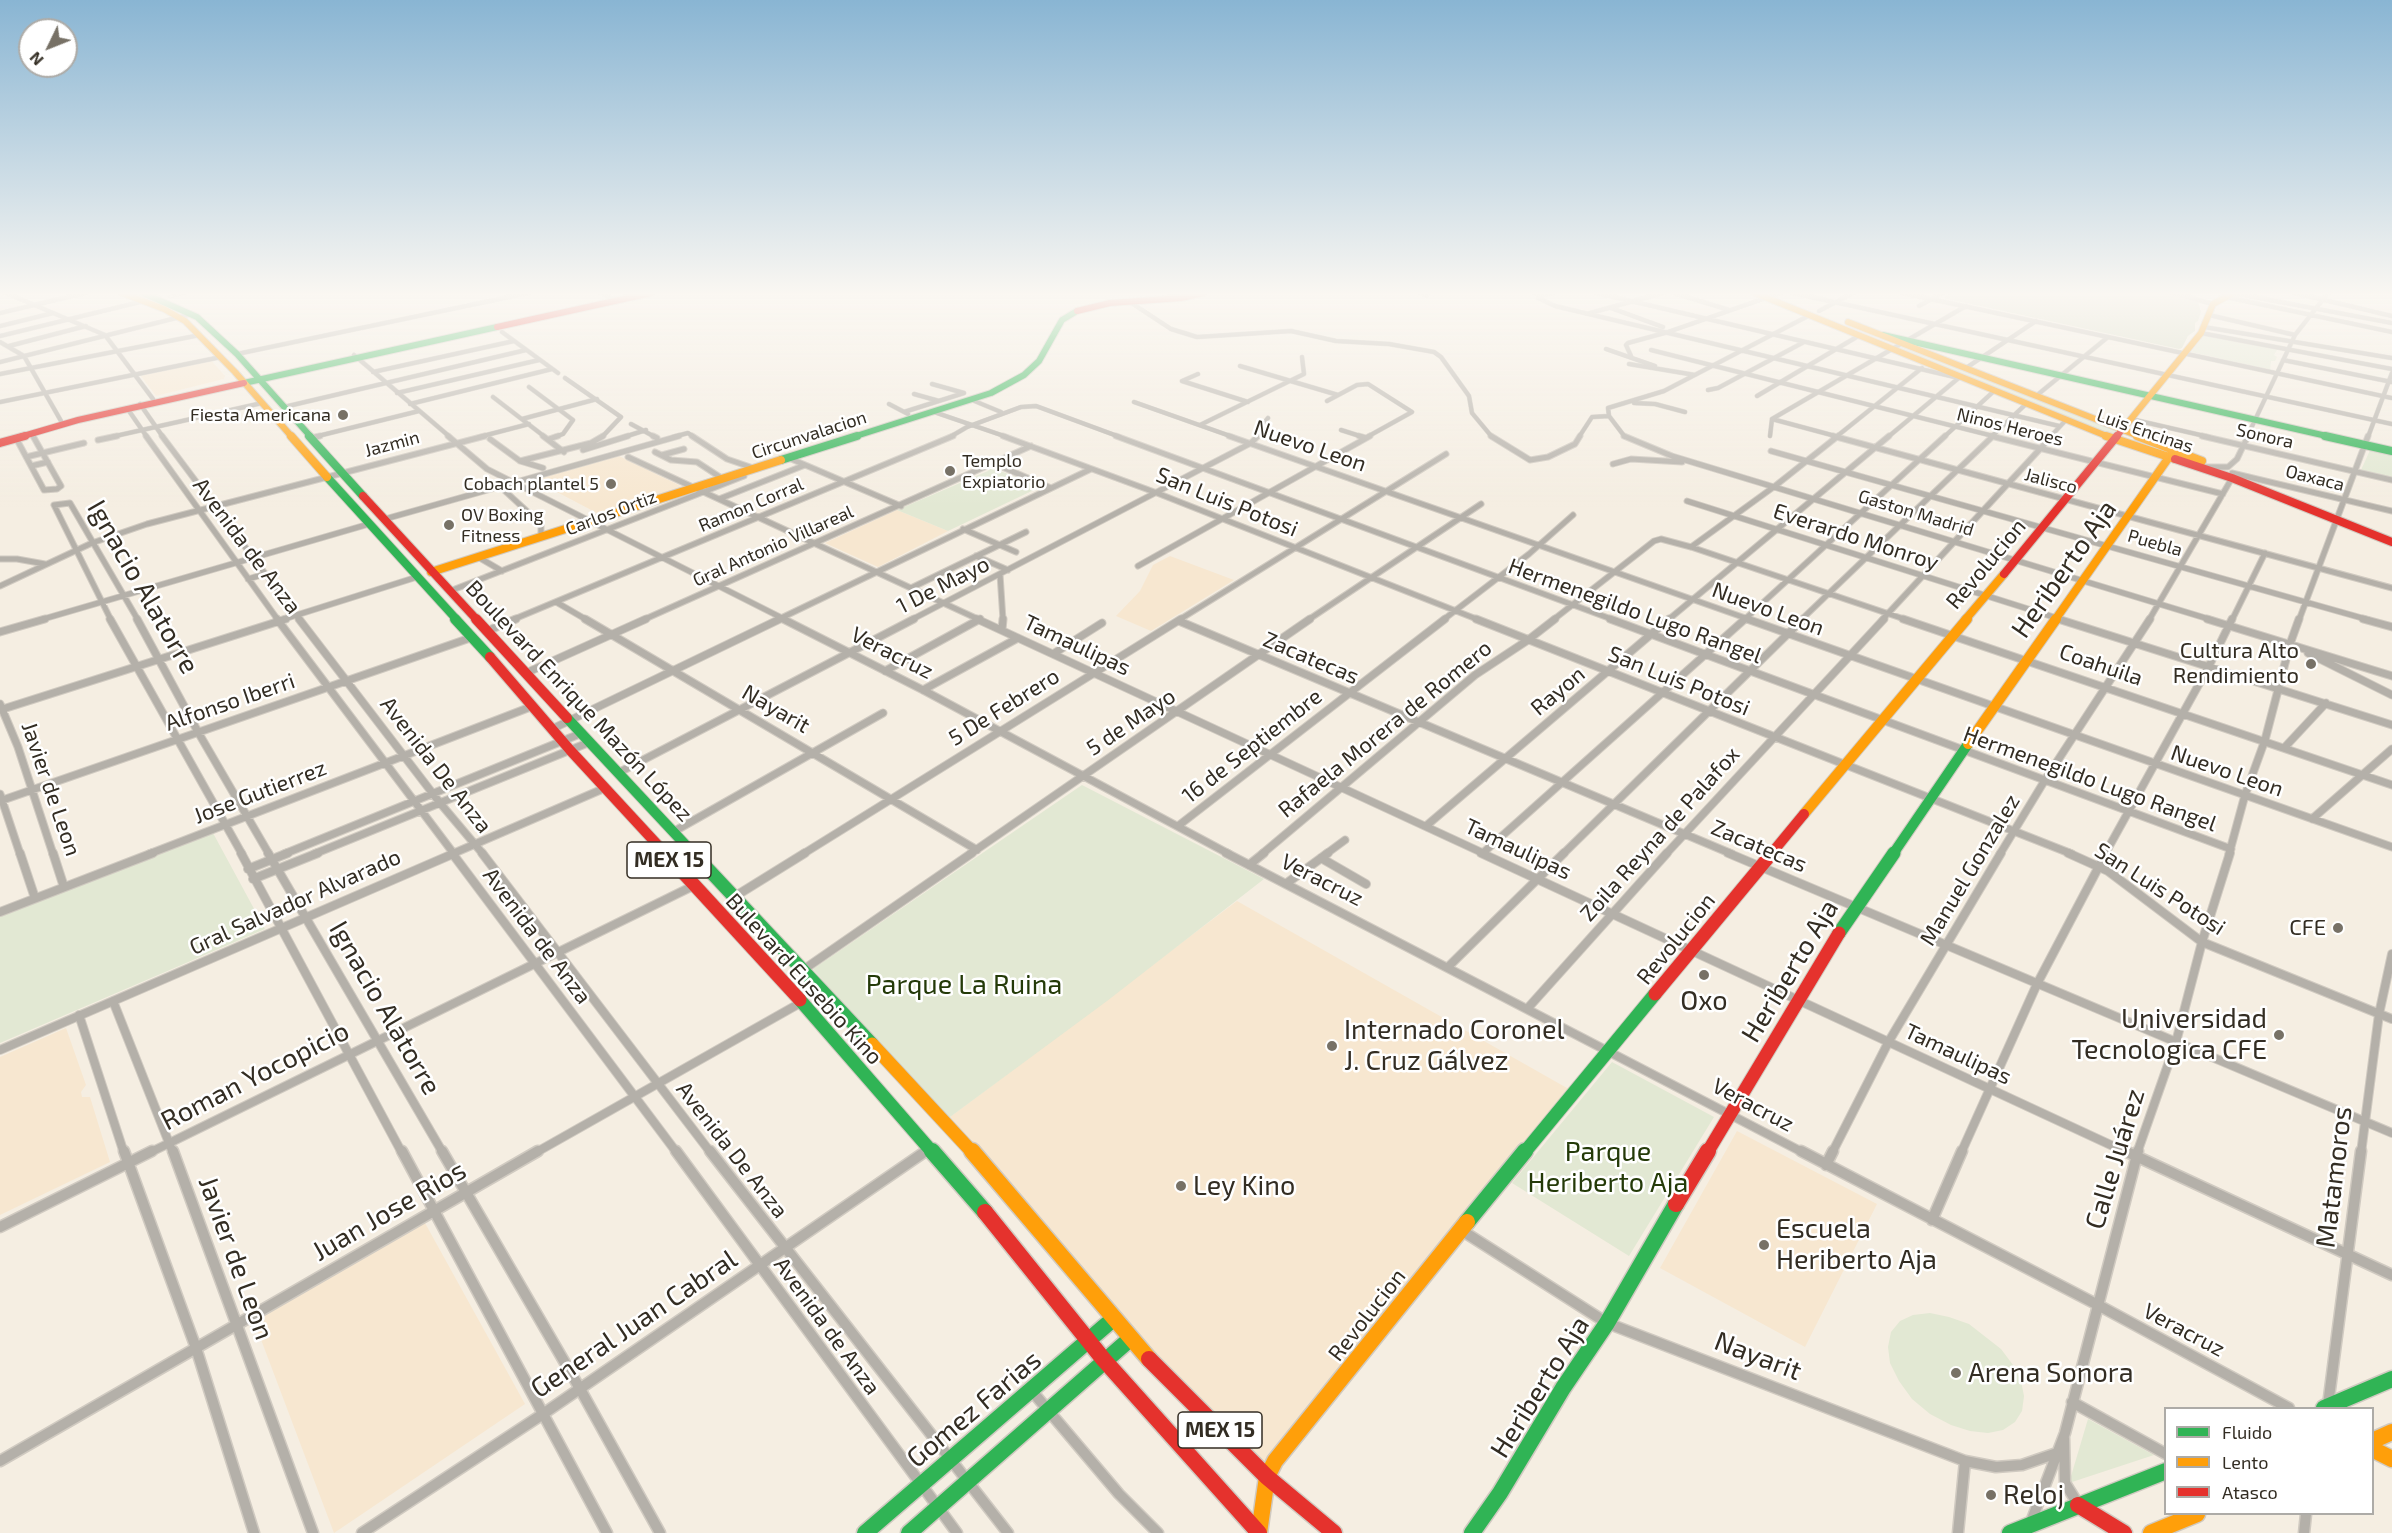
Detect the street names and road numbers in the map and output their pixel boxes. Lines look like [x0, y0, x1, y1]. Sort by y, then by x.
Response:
street label: Ninos Heroes [1955, 403, 2065, 451]
street label: Luis Encinas [2094, 404, 2196, 458]
street label: Circunvalacion [749, 406, 869, 464]
street label: Nuevo Leon [1250, 414, 1370, 478]
street label: Sonora [2234, 419, 2296, 453]
street label: Jazmin [362, 426, 422, 462]
street label: Oaxaca [2283, 460, 2347, 496]
street label: San Luis Potosi [1152, 462, 1302, 542]
street label: Jalisco [2022, 464, 2080, 498]
street label: Avenida de Anza [187, 473, 307, 619]
street label: Ramon Corral [695, 473, 807, 537]
street label: Gaston Madrid [1856, 485, 1976, 541]
street label: Carlos Ortiz [562, 486, 660, 540]
street label: Ignacio Alatorre [80, 494, 206, 680]
street label: Heriberto Aja [2005, 494, 2123, 644]
street label: Everardo Monroy [1770, 498, 1942, 576]
street label: Gral Antonio Villareal [689, 501, 857, 591]
street label: Revolucion [1941, 513, 2031, 615]
street label: Puebla [2125, 525, 2185, 561]
street label: 1 De Mayo [892, 550, 994, 620]
street label: Hermenegildo Lugo Rangel [1505, 553, 1765, 669]
street label: Boulevard Enrique Mazón López [460, 575, 698, 827]
street label: Nuevo Leon [1708, 577, 1828, 641]
street label: Tamaulipas [1019, 609, 1135, 681]
street label: Veracruz [847, 621, 937, 685]
street label: Zacatecas [1259, 626, 1363, 690]
street label: Rafaela Morera de Romero [1273, 635, 1497, 823]
street label: Coahuila [2056, 638, 2146, 692]
street label: San Luis Potosi [1604, 641, 1754, 721]
street label: Rayon [1526, 661, 1590, 721]
street label: 5 De Febrero [944, 663, 1064, 751]
street label: Alfonso Iberri [162, 667, 298, 737]
street label: Nayarit [737, 679, 815, 739]
street label: 5 de Mayo [1082, 683, 1180, 761]
street label: 16 de Septiembre [1177, 683, 1327, 809]
street label: Avenida De Anza [375, 692, 497, 838]
street label: Javier de Leon [16, 719, 86, 859]
street label: Hermenegildo Lugo Rangel [1960, 721, 2220, 837]
street label: Nuevo Leon [2167, 739, 2287, 803]
street label: Zoila Reyna de Palafox [1575, 741, 1745, 927]
street label: Jose Gutierrez [190, 755, 330, 829]
street label: Manuel Gonzalez [1914, 790, 2026, 950]
street label: Tamaulipas [1460, 813, 1576, 885]
street label: Zacatecas [1707, 814, 1811, 878]
street label: San Luis Potosi [2090, 837, 2230, 941]
road number: MEX 15 [627, 842, 711, 878]
street label: Gral Salvador Alvarado [185, 843, 405, 961]
street label: Veracruz [1277, 848, 1367, 912]
street label: Avenida de Anza [477, 863, 597, 1009]
street label: Bulevard Eusebio Kino [720, 888, 888, 1070]
street label: Revolucion [1631, 888, 1721, 990]
street label: Heriberto Aja [1735, 894, 1845, 1048]
street label: Ignacio Alatorre [322, 915, 448, 1101]
street label: Roman Yocopicio [155, 1015, 355, 1137]
street label: Tamaulipas [1900, 1018, 2016, 1090]
street label: Veracruz [1708, 1073, 1798, 1137]
street label: Avenida De Anza [671, 1077, 793, 1223]
street label: Calle Juárez [2078, 1085, 2152, 1233]
street label: Matamoros [2309, 1104, 2359, 1250]
street label: Juan Jose Rios [306, 1154, 472, 1268]
street label: Javier de Leon [191, 1172, 281, 1344]
street label: General Juan Cabral [525, 1243, 743, 1405]
street label: Avenida de Anza [768, 1252, 886, 1400]
street label: Revolucion [1323, 1264, 1411, 1366]
street label: Veracruz [2139, 1298, 2229, 1362]
street label: Heriberto Aja [1484, 1310, 1596, 1464]
street label: Nayarit [1710, 1325, 1806, 1387]
street label: Gomez Farias [900, 1344, 1048, 1474]
road number: MEX 15 [1178, 1412, 1262, 1448]

